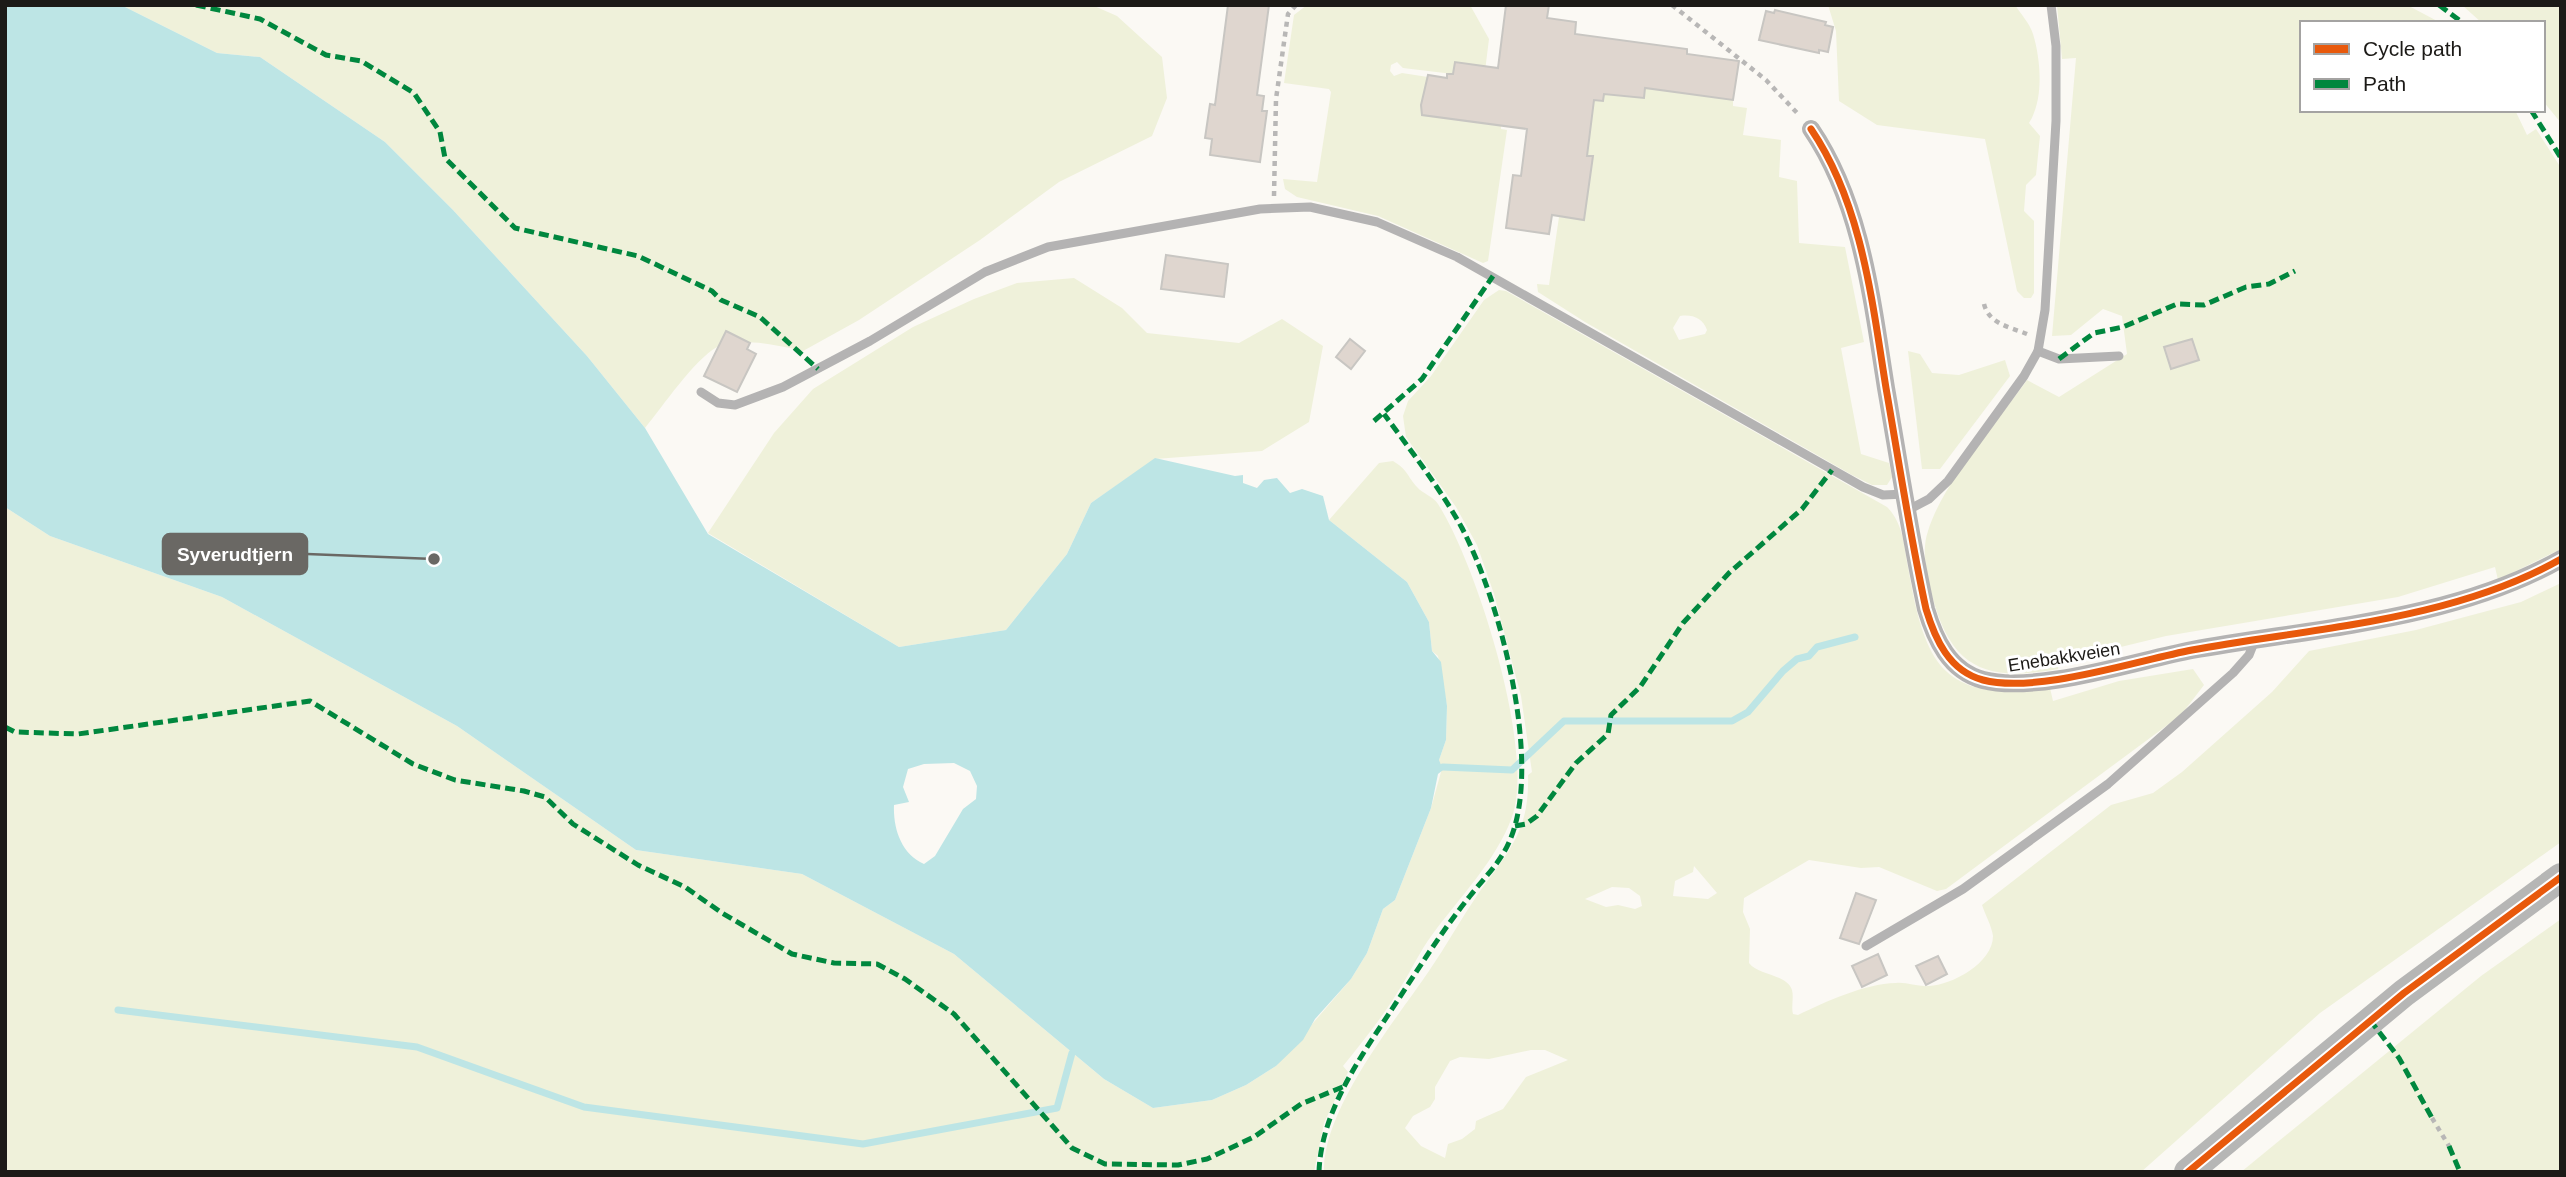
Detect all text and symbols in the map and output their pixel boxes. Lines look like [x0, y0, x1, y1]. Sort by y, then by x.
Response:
legend [2300, 21, 2545, 112]
text: Cycle path [2363, 37, 2462, 60]
text: Path [2363, 72, 2406, 95]
callout: Syverudtjern [163, 534, 307, 574]
text: Syverudtjern [177, 544, 293, 565]
street label: Enebakkveien [2007, 638, 2121, 676]

